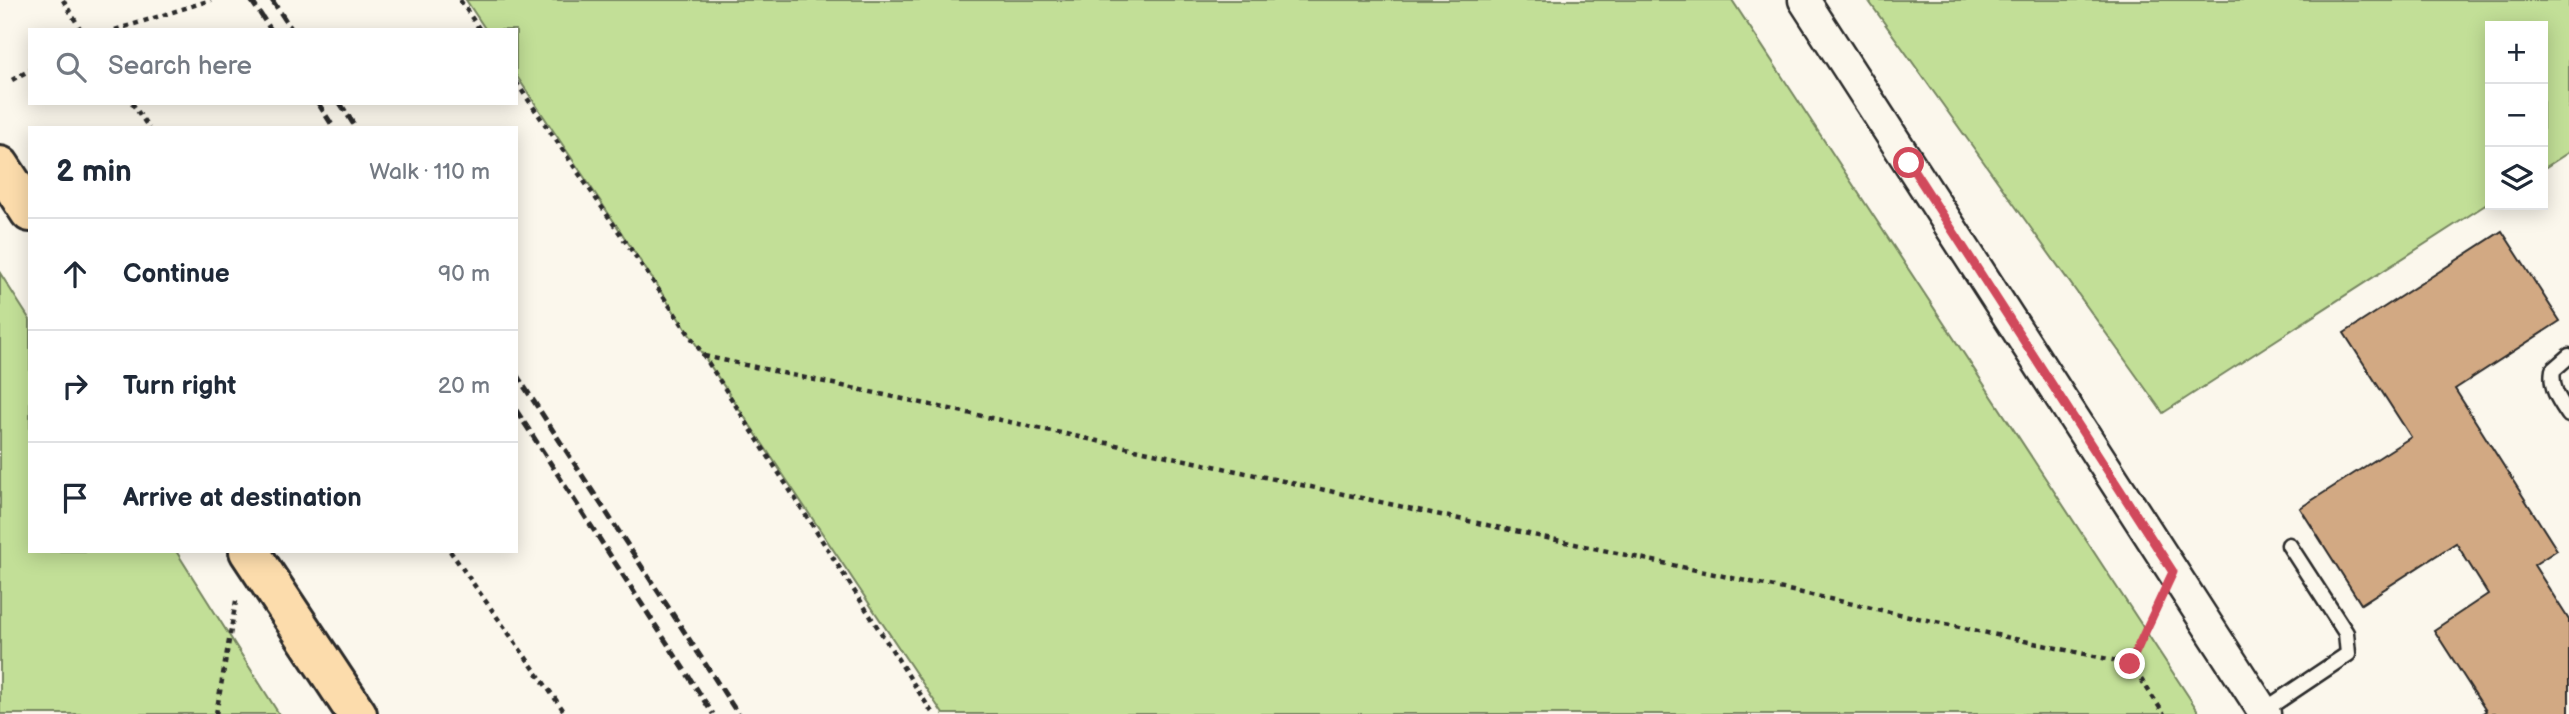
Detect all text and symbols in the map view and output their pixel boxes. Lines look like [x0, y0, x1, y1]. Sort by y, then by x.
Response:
map controls [2485, 21, 2548, 210]
button: + [2485, 21, 2548, 84]
search box [28, 28, 518, 105]
icon: search [52, 48, 90, 86]
text: Search here [108, 51, 252, 82]
button: − [2485, 84, 2548, 147]
route start [1893, 147, 1924, 178]
button: layers [2485, 147, 2548, 210]
text: 2 min [56, 154, 132, 190]
text: Walk · 110 m [369, 158, 490, 186]
icon: ahead [56, 255, 94, 293]
text: Continue [123, 259, 230, 290]
text: 90 m [438, 260, 490, 288]
icon: right [56, 367, 94, 405]
text: Turn right [123, 371, 236, 402]
text: 20 m [438, 372, 490, 400]
icon: arrive [56, 479, 94, 517]
text: Arrive at destination [123, 483, 362, 514]
route end [2114, 648, 2145, 679]

